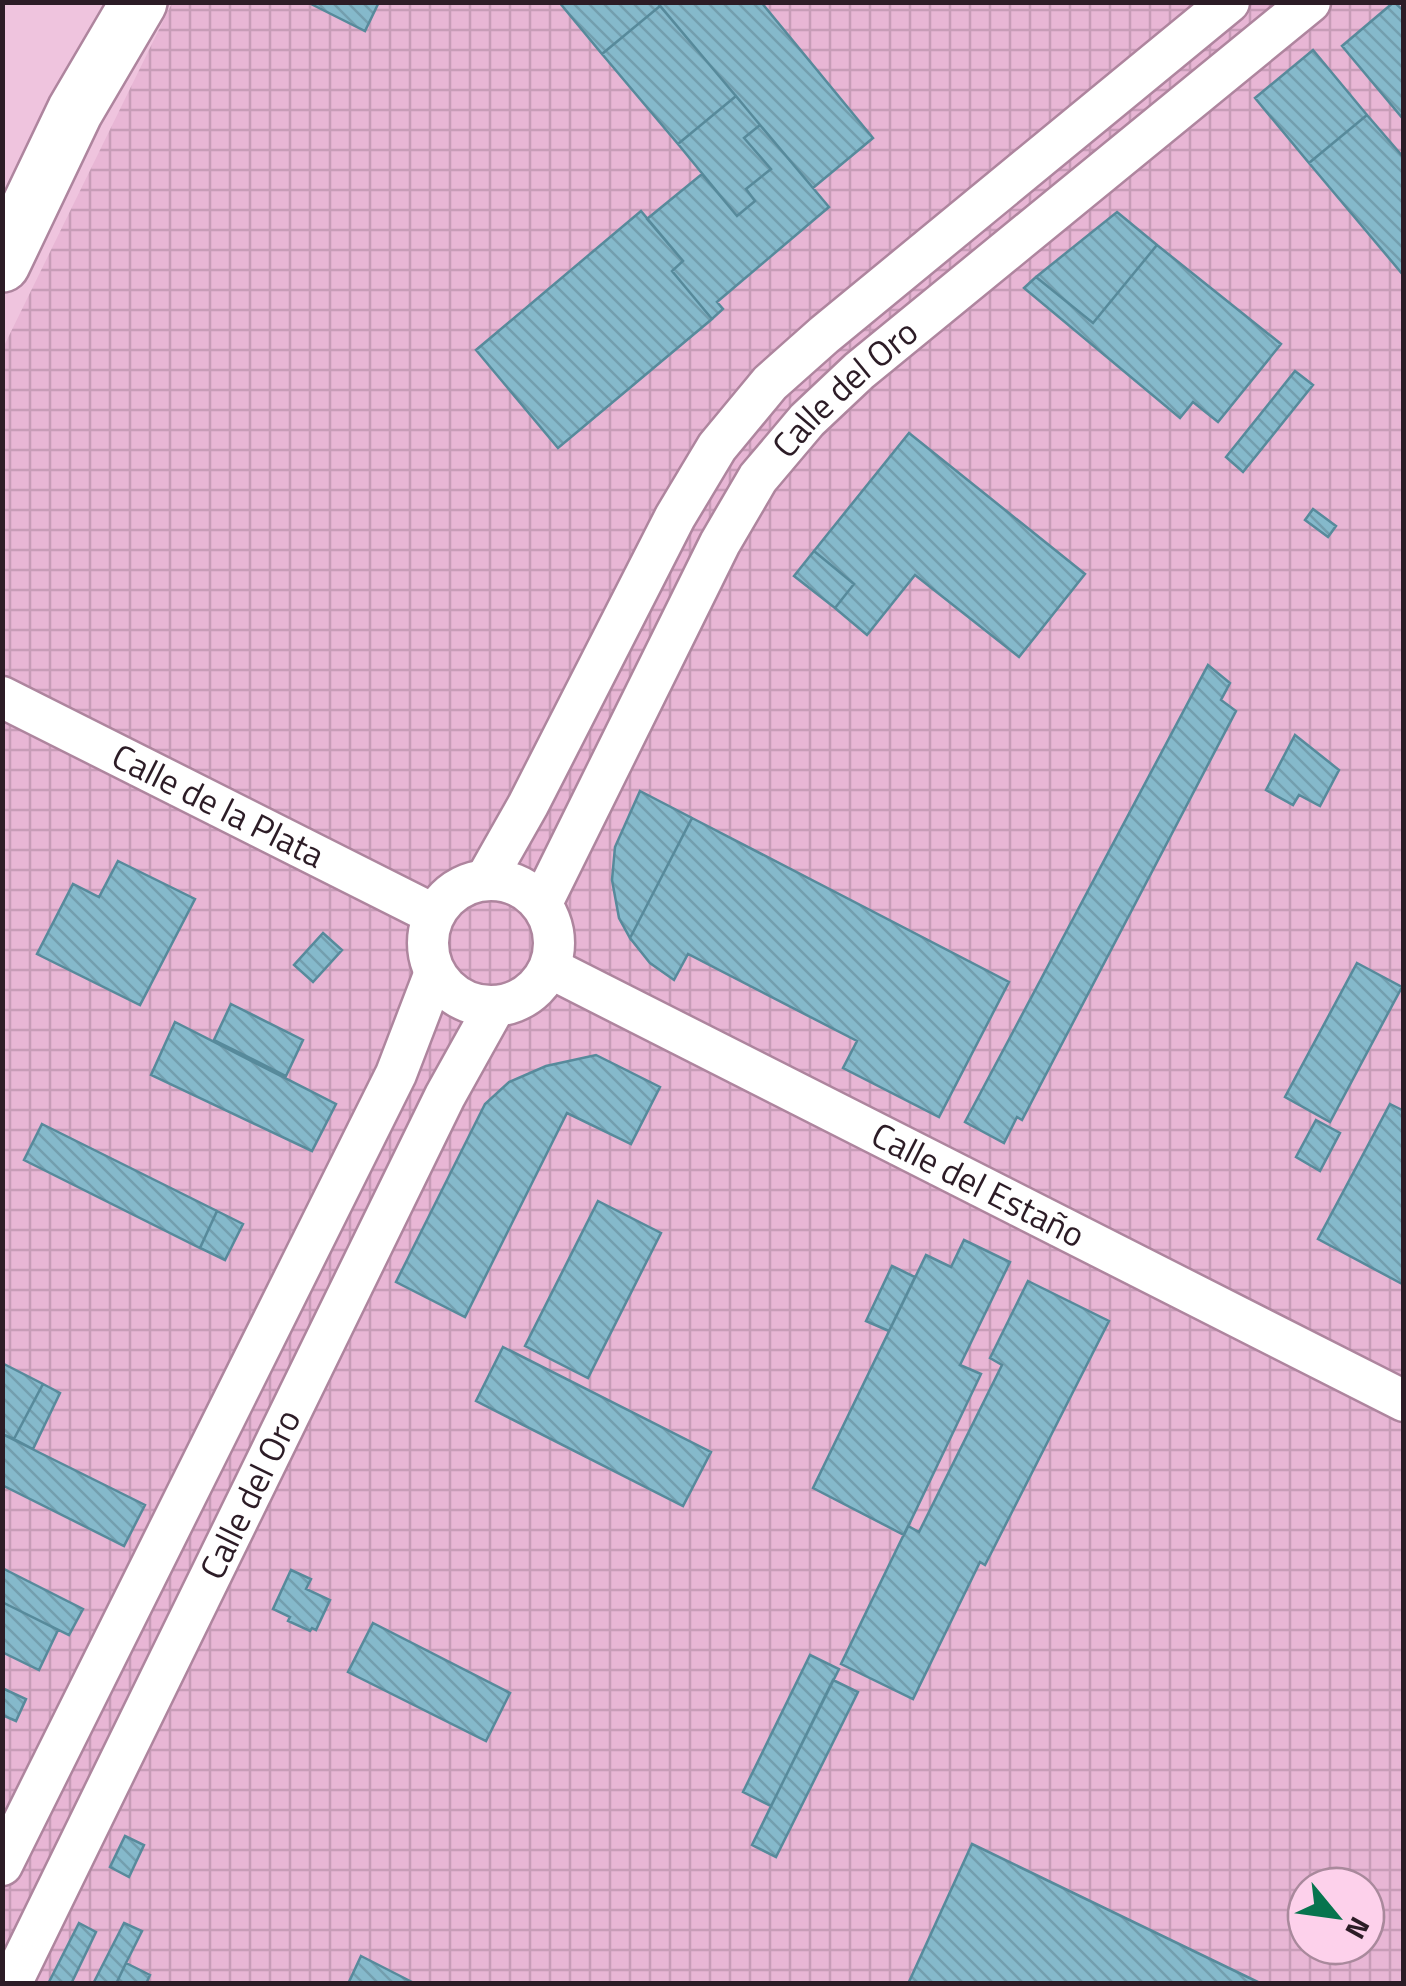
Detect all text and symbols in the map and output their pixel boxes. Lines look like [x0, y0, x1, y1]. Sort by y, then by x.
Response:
street label: Calle del Oro [758, 305, 929, 469]
street label: Calle de la Plata [103, 729, 334, 881]
street label: Calle del Estaño [862, 1107, 1095, 1261]
street label: Calle del Oro [185, 1400, 314, 1588]
north arrow [1286, 1866, 1386, 1966]
text: N [1335, 1909, 1382, 1947]

